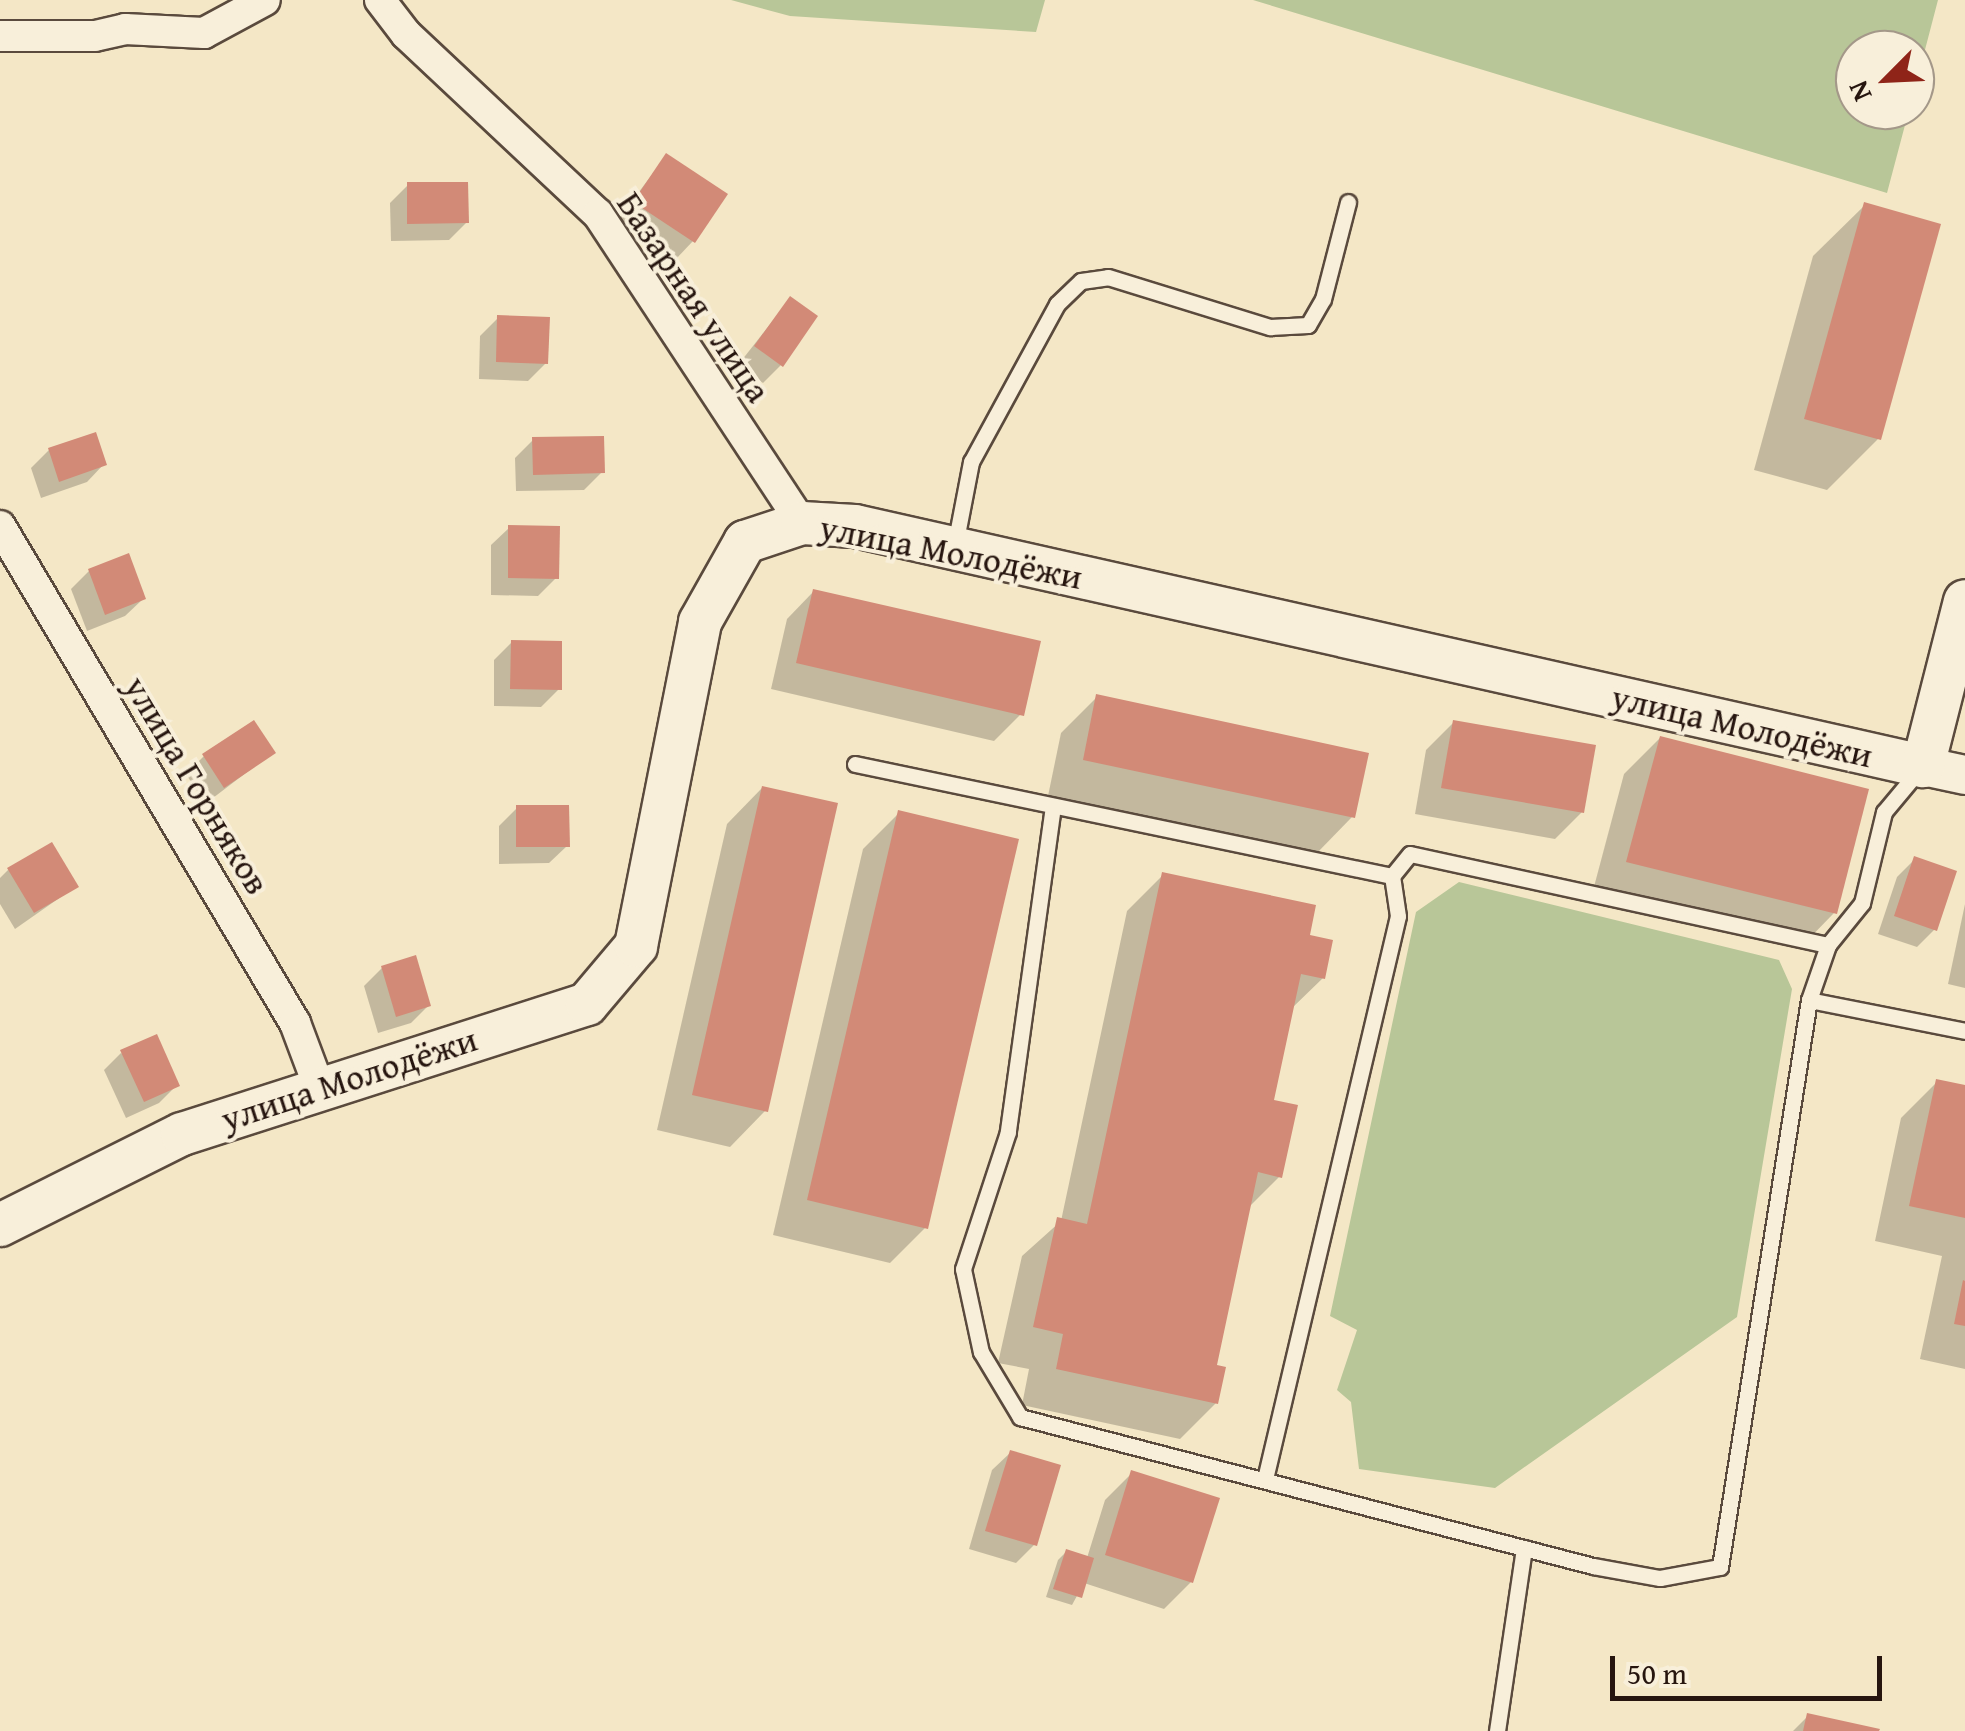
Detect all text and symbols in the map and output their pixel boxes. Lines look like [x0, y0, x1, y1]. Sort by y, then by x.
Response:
north arrow [1835, 30, 1935, 130]
text: N [1836, 75, 1881, 108]
street label: Базарная улица [608, 184, 780, 410]
street label: улица Молодёжи [816, 506, 1086, 598]
street label: улица Горняков [115, 668, 279, 902]
street label: улица Молодёжи [1607, 676, 1877, 776]
street label: улица Молодёжи [216, 1018, 482, 1140]
scale bar [1615, 1636, 1888, 1698]
text: 50 m [1627, 1651, 1687, 1695]

